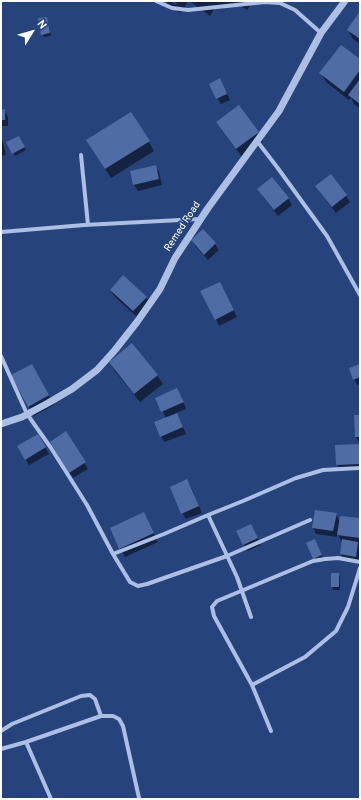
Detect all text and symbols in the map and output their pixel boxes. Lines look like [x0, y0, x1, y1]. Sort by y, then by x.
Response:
north arrow [12, 12, 52, 52]
text: N [34, 17, 50, 32]
street label: Remed Road [162, 200, 204, 254]

